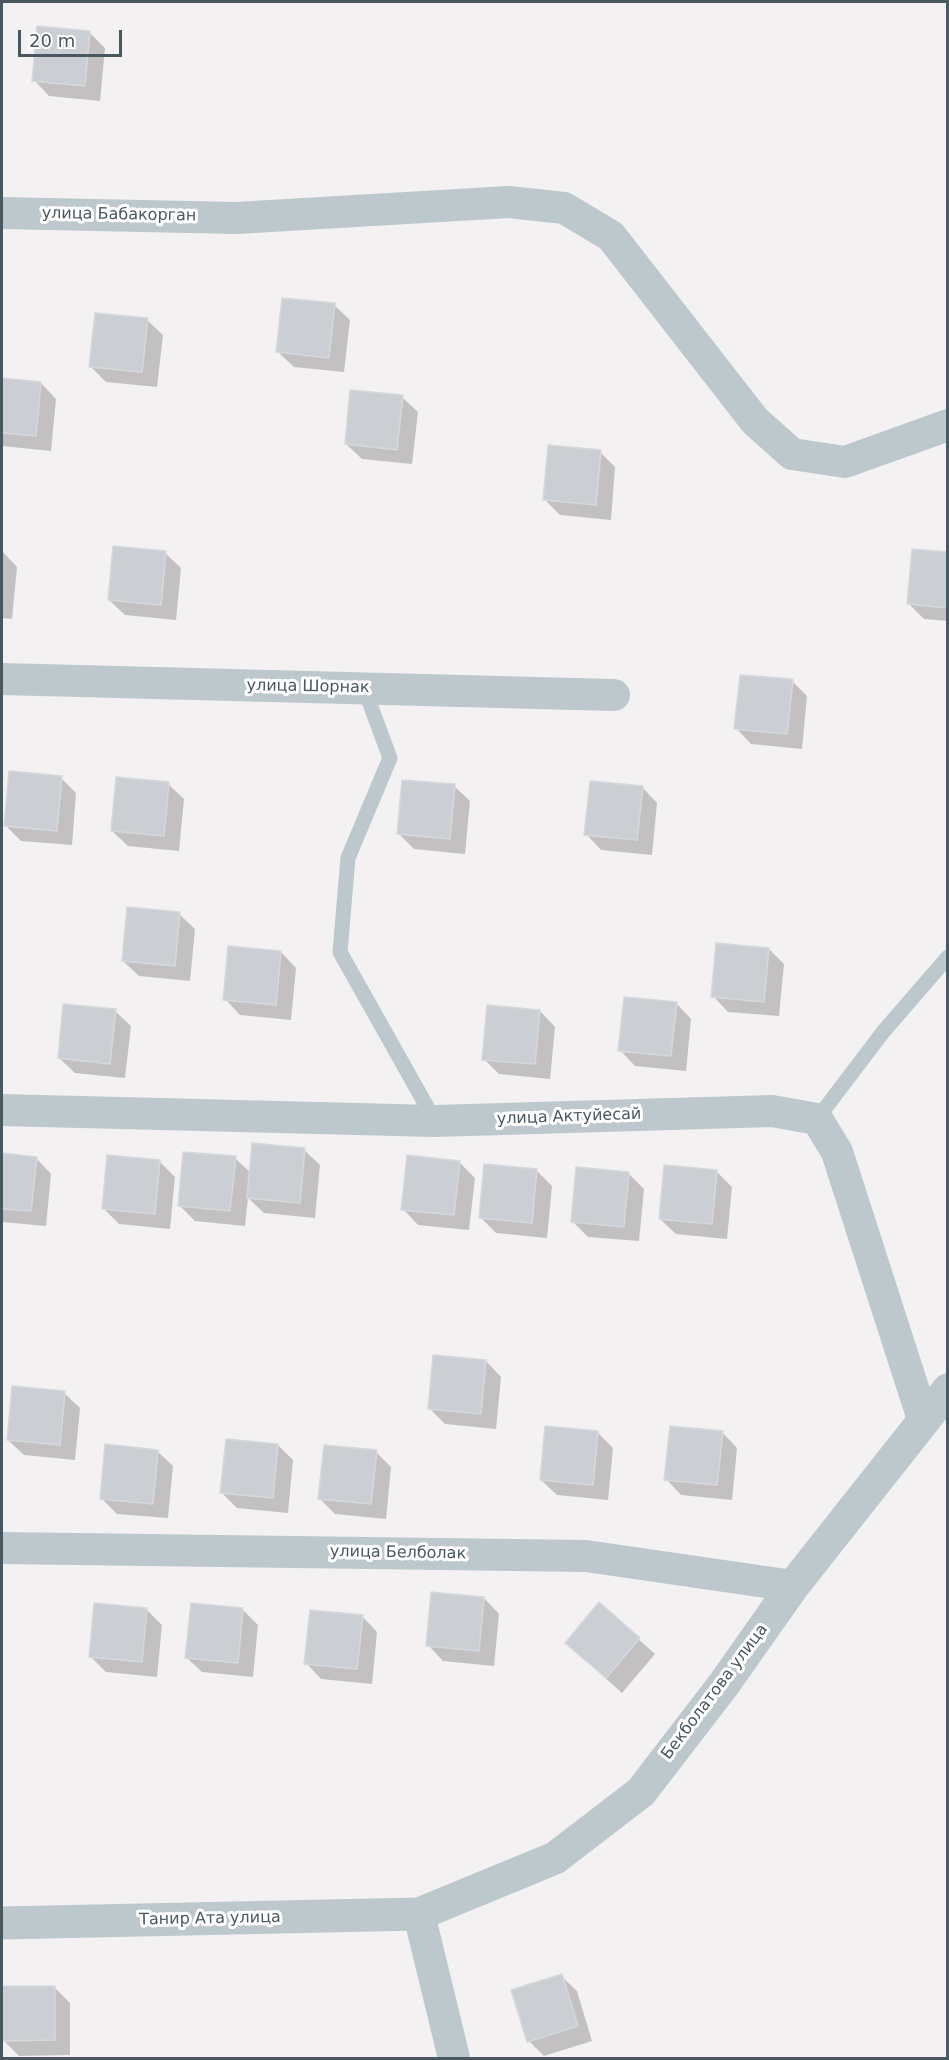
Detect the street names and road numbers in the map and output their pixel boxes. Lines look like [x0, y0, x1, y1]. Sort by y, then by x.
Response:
street label: улица Бабакорган [42, 204, 196, 226]
street label: улица Шорнак [246, 676, 370, 698]
street label: улица Актуйесай [496, 1105, 642, 1129]
street label: улица Белболак [330, 1542, 466, 1564]
street label: Бекболатова улица [658, 1621, 772, 1763]
street label: Танир Ата улица [139, 1908, 281, 1930]

